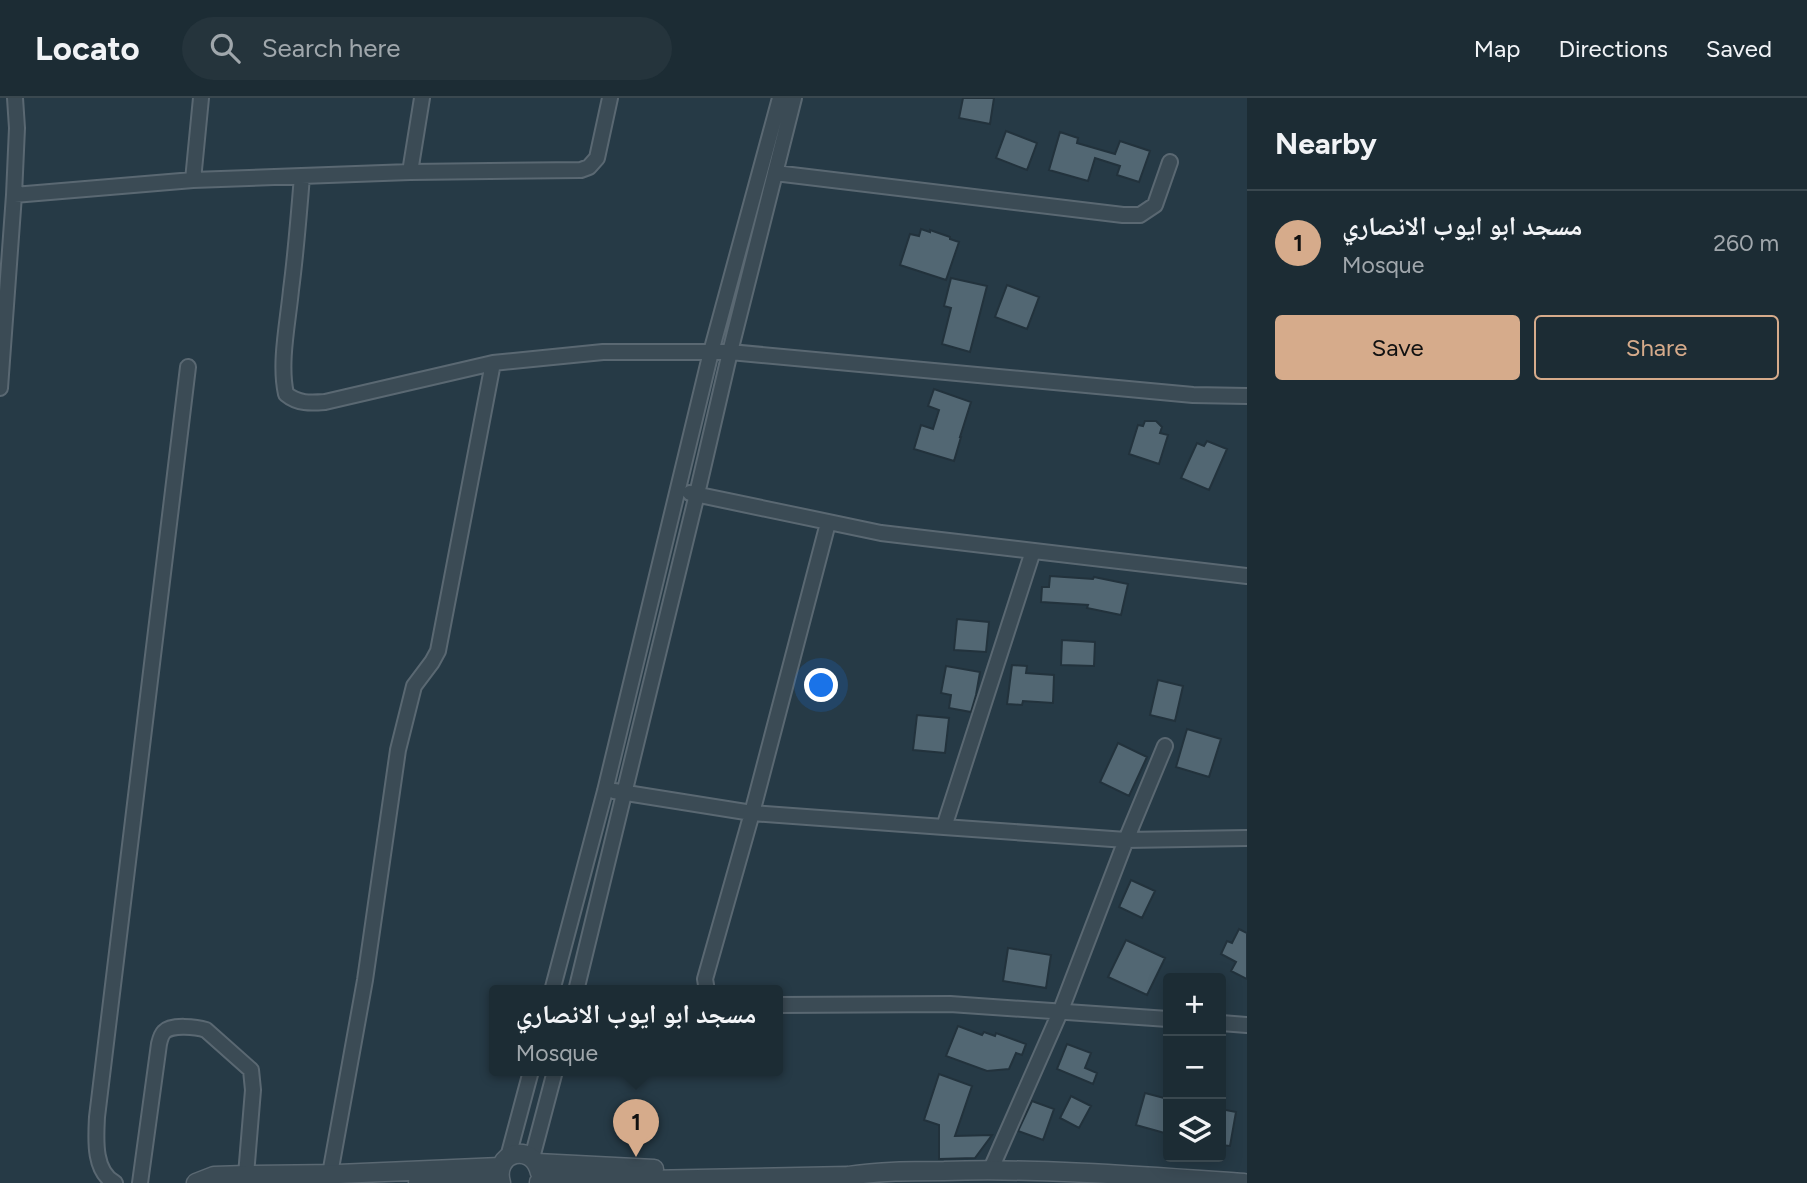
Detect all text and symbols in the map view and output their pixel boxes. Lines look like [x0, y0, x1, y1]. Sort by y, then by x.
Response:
search box [182, 17, 672, 80]
text: Locato [35, 29, 140, 68]
icon: search [206, 29, 244, 67]
text: Search here [262, 32, 401, 64]
text: Map [1474, 34, 1520, 63]
text: Directions [1558, 34, 1668, 63]
text: Saved [1706, 34, 1772, 63]
text: Nearby [1275, 125, 1377, 162]
text: مسجد ابو ايوب الانصاري [1342, 210, 1582, 242]
text: 1 [1293, 229, 1303, 257]
text: 260 m [1713, 229, 1779, 257]
text: Mosque [1342, 251, 1424, 279]
button: Save [1275, 315, 1520, 380]
button: Share [1534, 315, 1779, 380]
your location [804, 668, 838, 702]
map controls [1163, 973, 1226, 1162]
button: + [1163, 973, 1226, 1036]
popup [489, 985, 783, 1076]
text: مسجد ابو ايوب الانصاري [516, 998, 756, 1030]
button: − [1163, 1036, 1226, 1099]
text: Mosque [516, 1039, 598, 1067]
pin: 1 [613, 1099, 659, 1157]
button: layers [1163, 1099, 1226, 1162]

